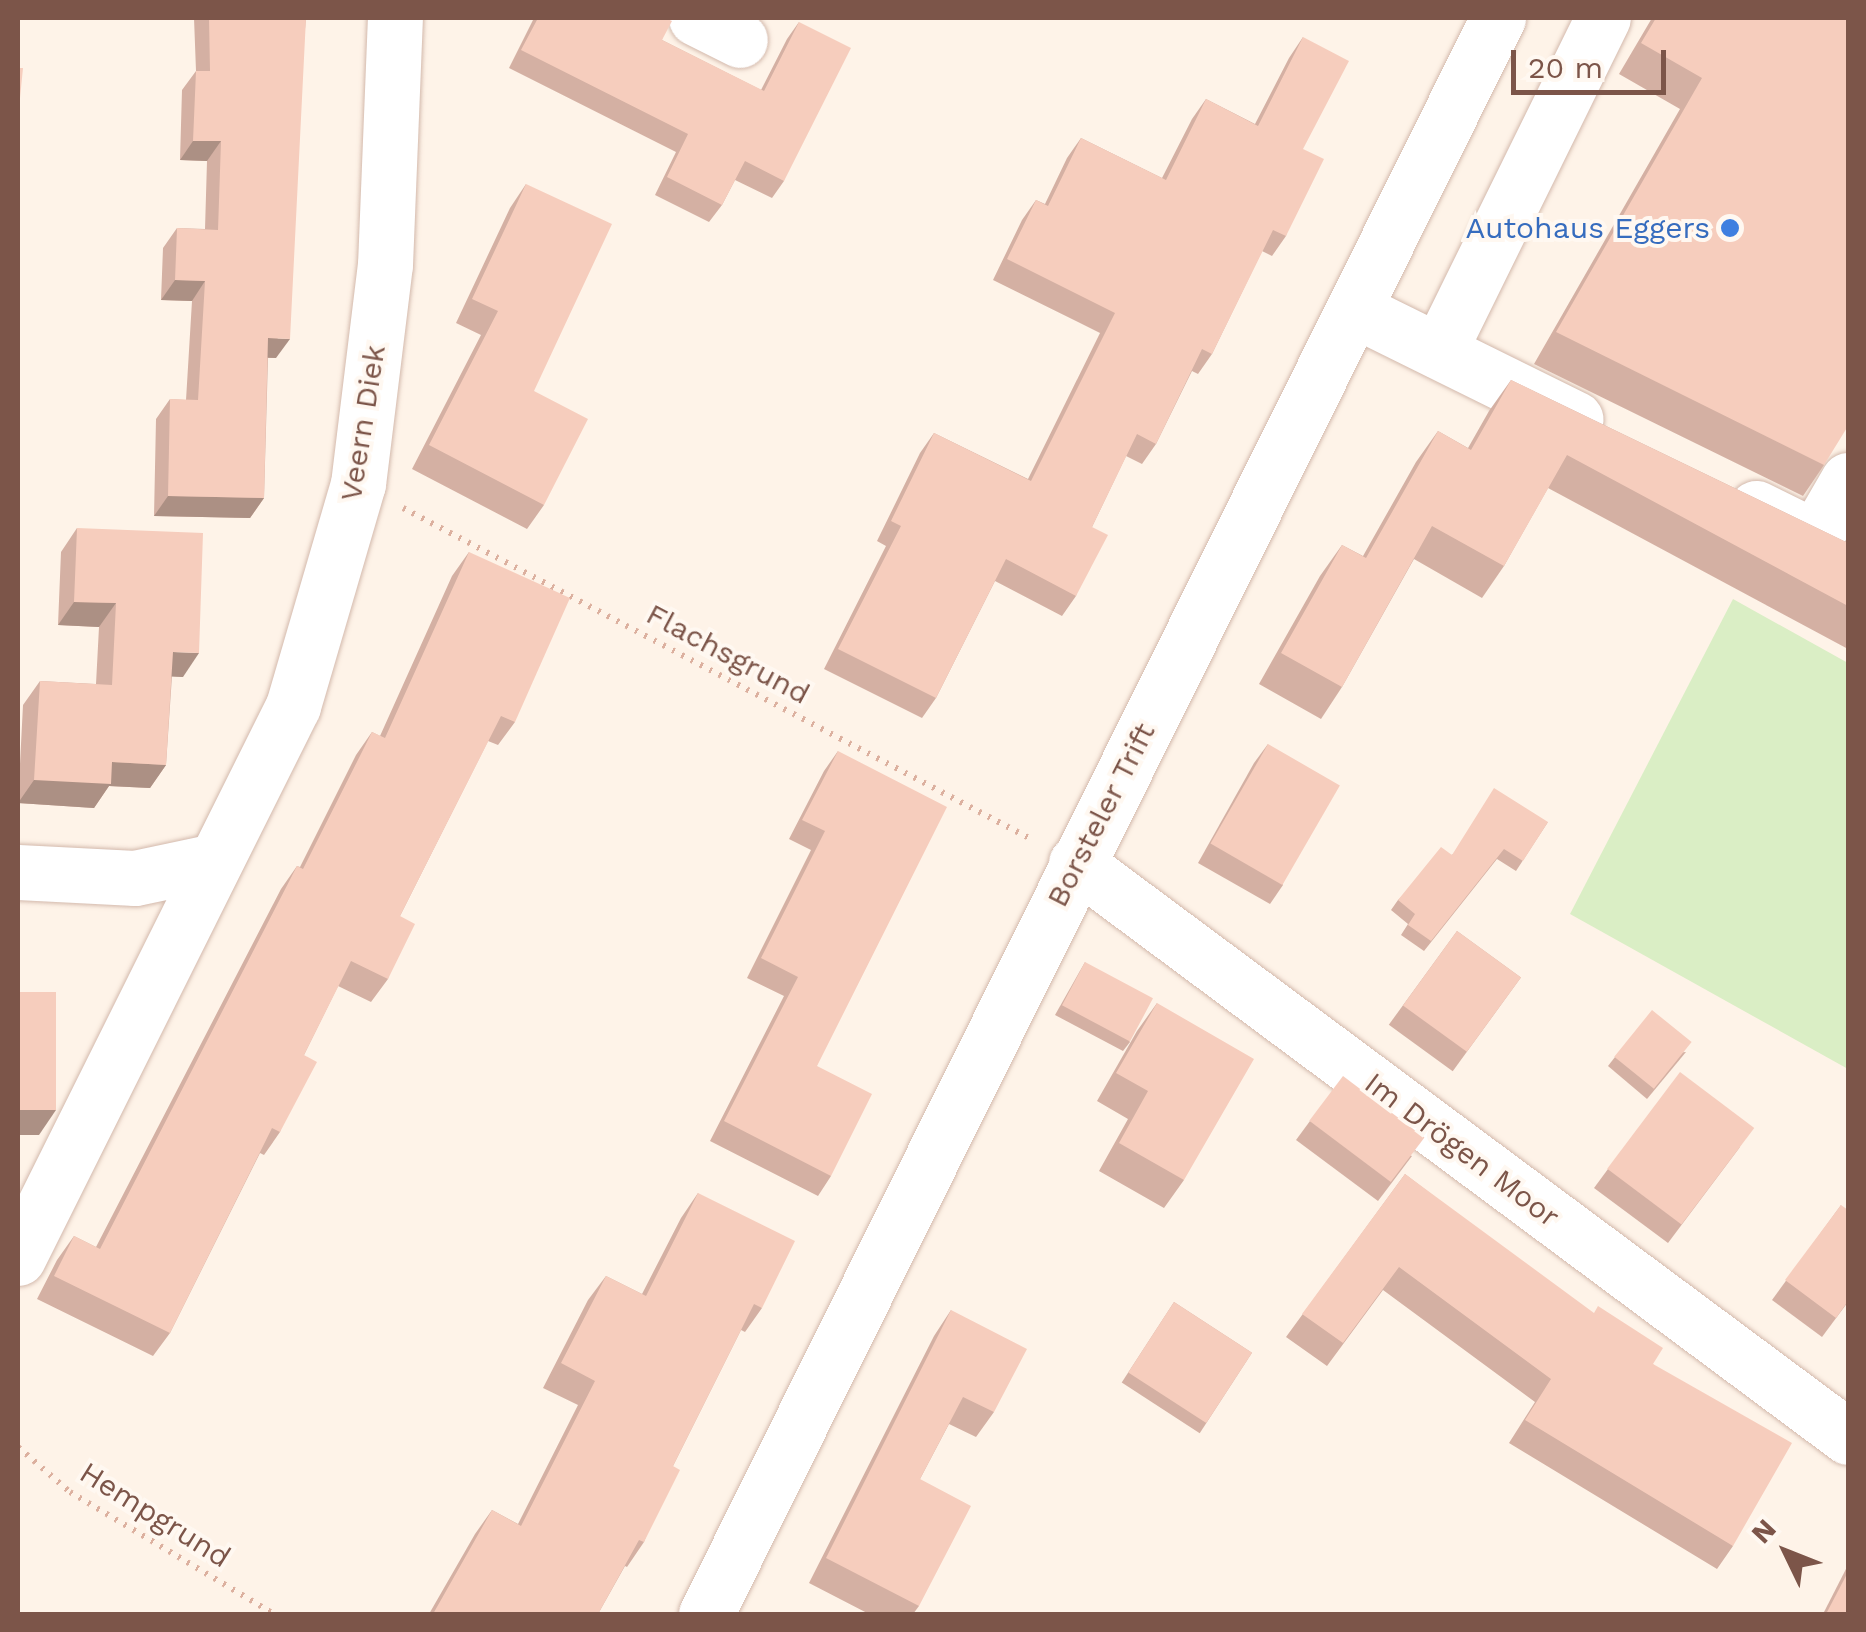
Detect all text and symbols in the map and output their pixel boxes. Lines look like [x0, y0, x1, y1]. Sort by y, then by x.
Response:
scale bar [1516, 30, 1671, 92]
text: 20 m [1528, 50, 1603, 85]
place label: Autohaus Eggers [1466, 210, 1710, 246]
marker: Autohaus Eggers [1719, 217, 1741, 239]
street label: Veern Diek [333, 342, 393, 504]
street label: Flachsgrund [640, 596, 816, 712]
street label: Borsteler Trift [1039, 716, 1163, 914]
street label: Im Drögen Moor [1358, 1065, 1566, 1235]
street label: Hempgrund [73, 1455, 237, 1575]
north arrow [1736, 1502, 1836, 1602]
text: N [1745, 1512, 1783, 1550]

